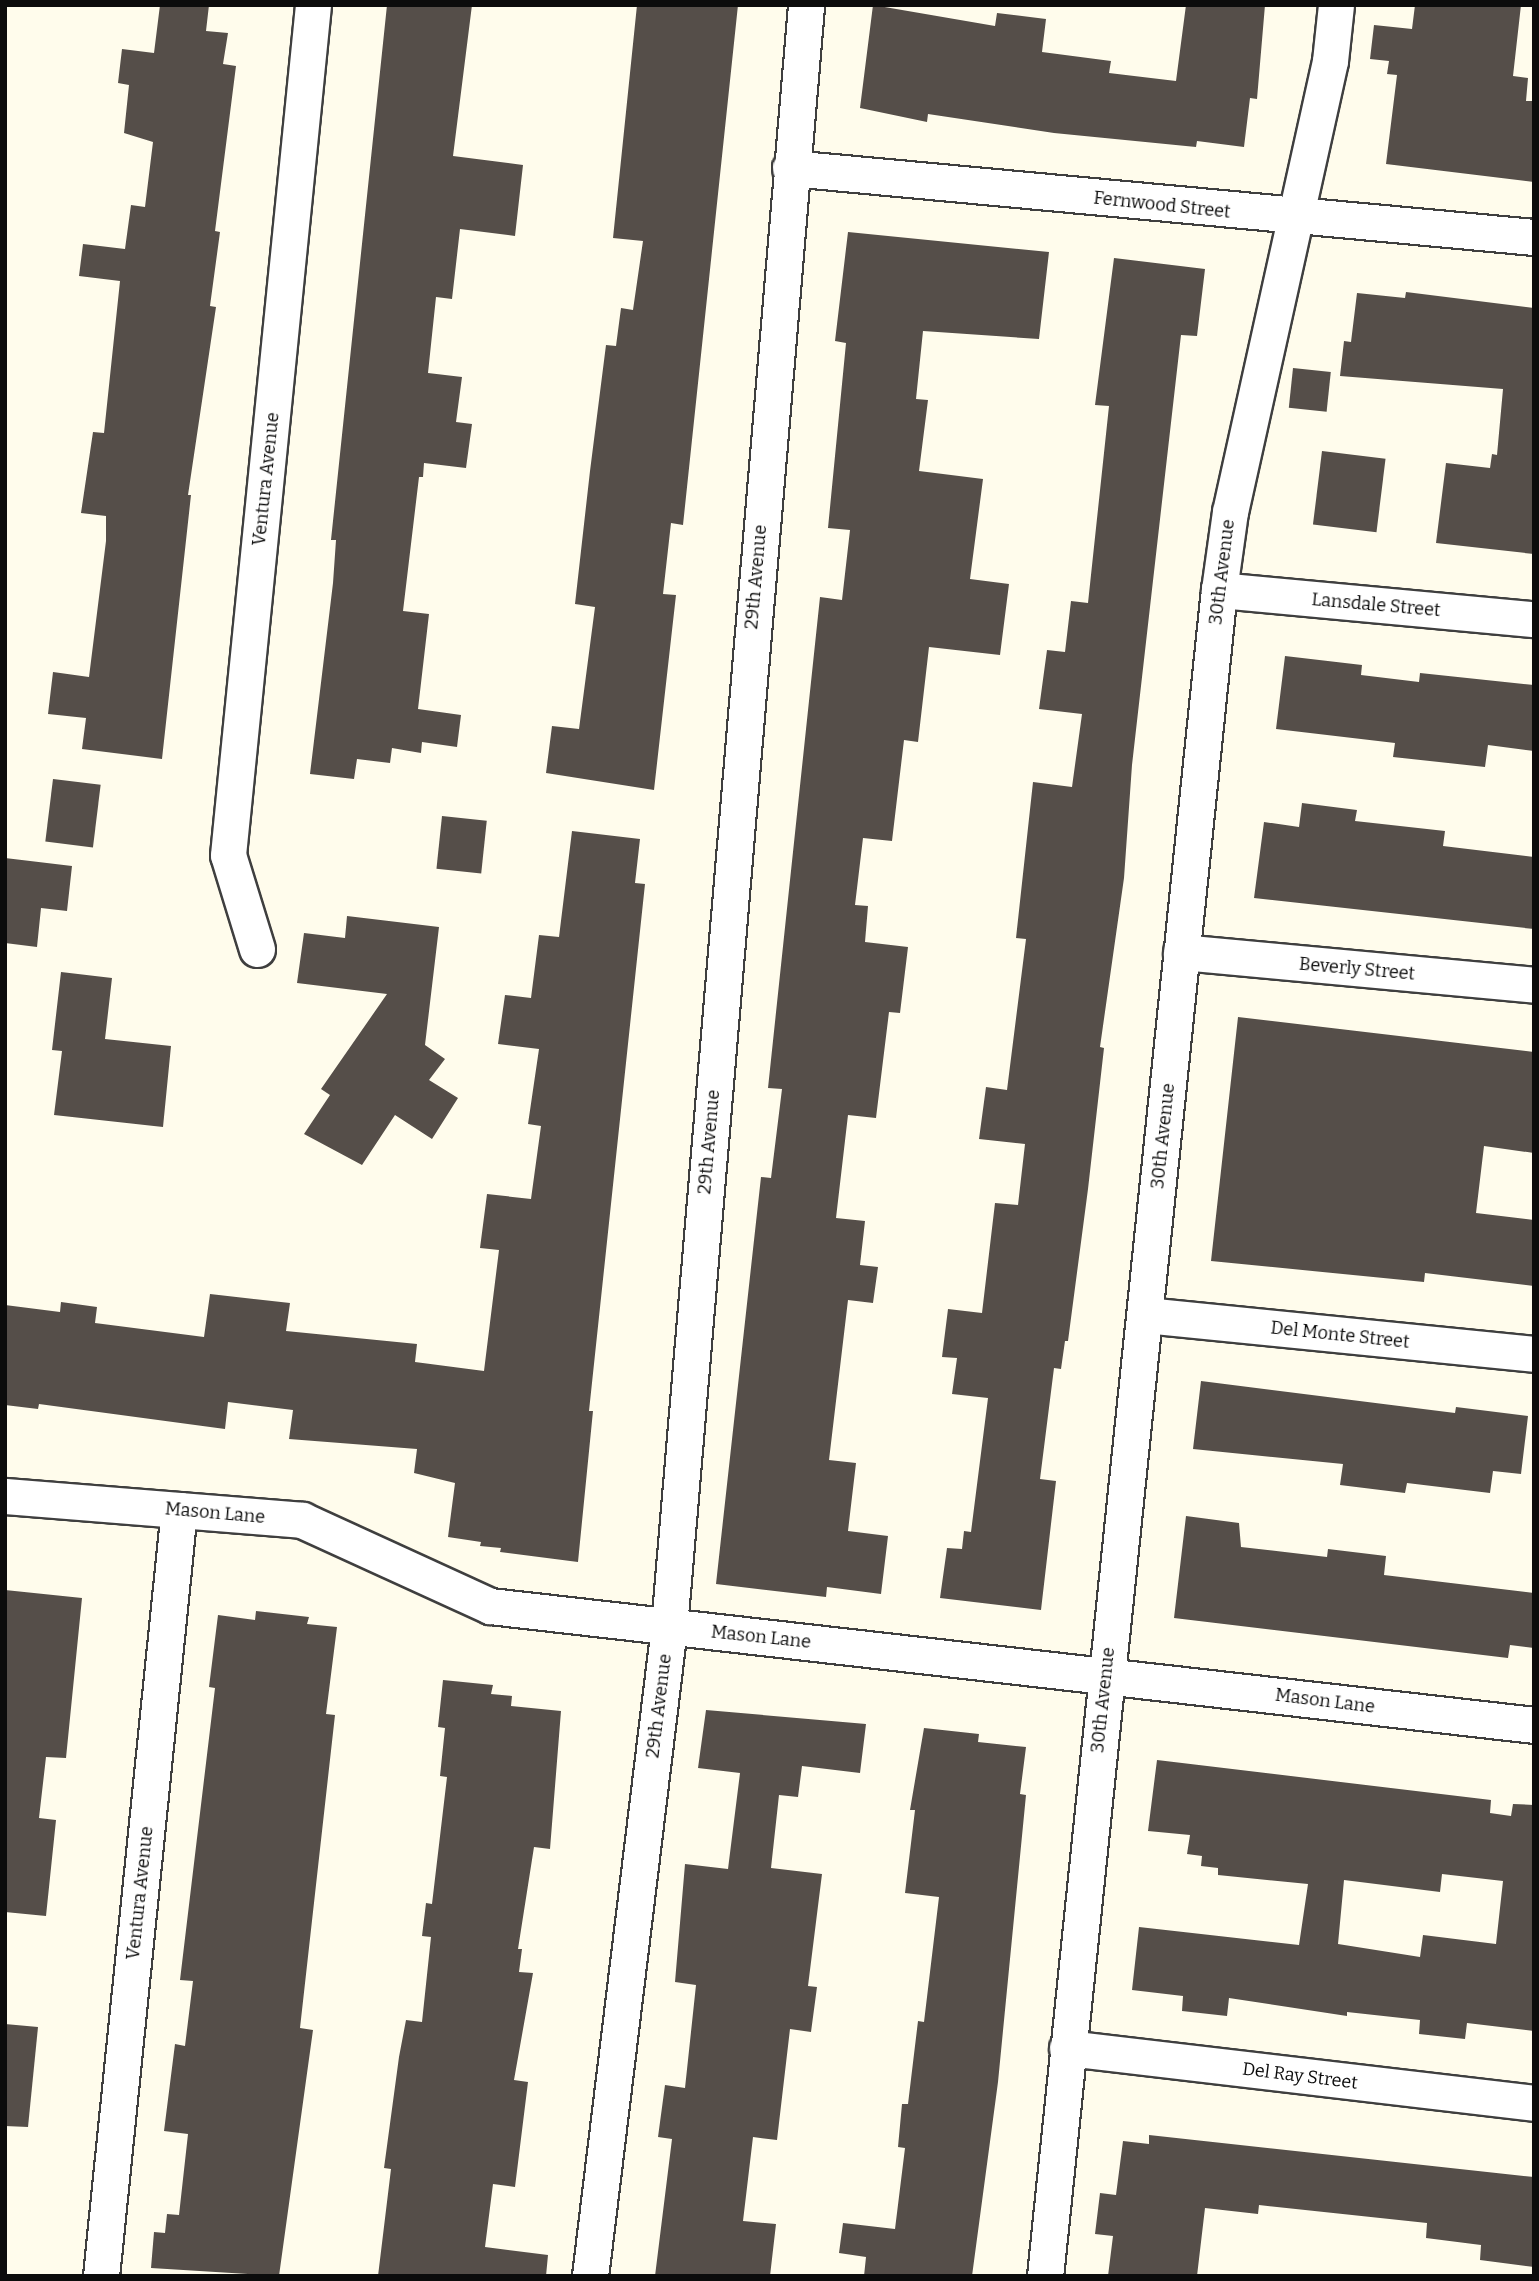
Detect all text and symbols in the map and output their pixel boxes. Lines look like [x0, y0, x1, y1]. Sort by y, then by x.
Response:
street label: Fernwood Street [1092, 187, 1232, 223]
street label: Ventura Avenue [248, 411, 284, 547]
street label: 30th Avenue [1205, 518, 1239, 626]
street label: 29th Avenue [741, 524, 771, 630]
street label: Lansdale Street [1311, 589, 1441, 621]
street label: Beverly Street [1298, 953, 1416, 985]
street label: 30th Avenue [1147, 1082, 1179, 1190]
street label: 29th Avenue [694, 1089, 724, 1195]
street label: Del Monte Street [1270, 1317, 1410, 1353]
street label: Mason Lane [164, 1498, 266, 1528]
street label: Mason Lane [710, 1621, 812, 1653]
street label: 30th Avenue [1087, 1646, 1119, 1754]
street label: 29th Avenue [642, 1653, 676, 1759]
street label: Mason Lane [1274, 1684, 1376, 1718]
street label: Ventura Avenue [122, 1825, 158, 1961]
street label: Del Ray Street [1241, 2058, 1359, 2094]

